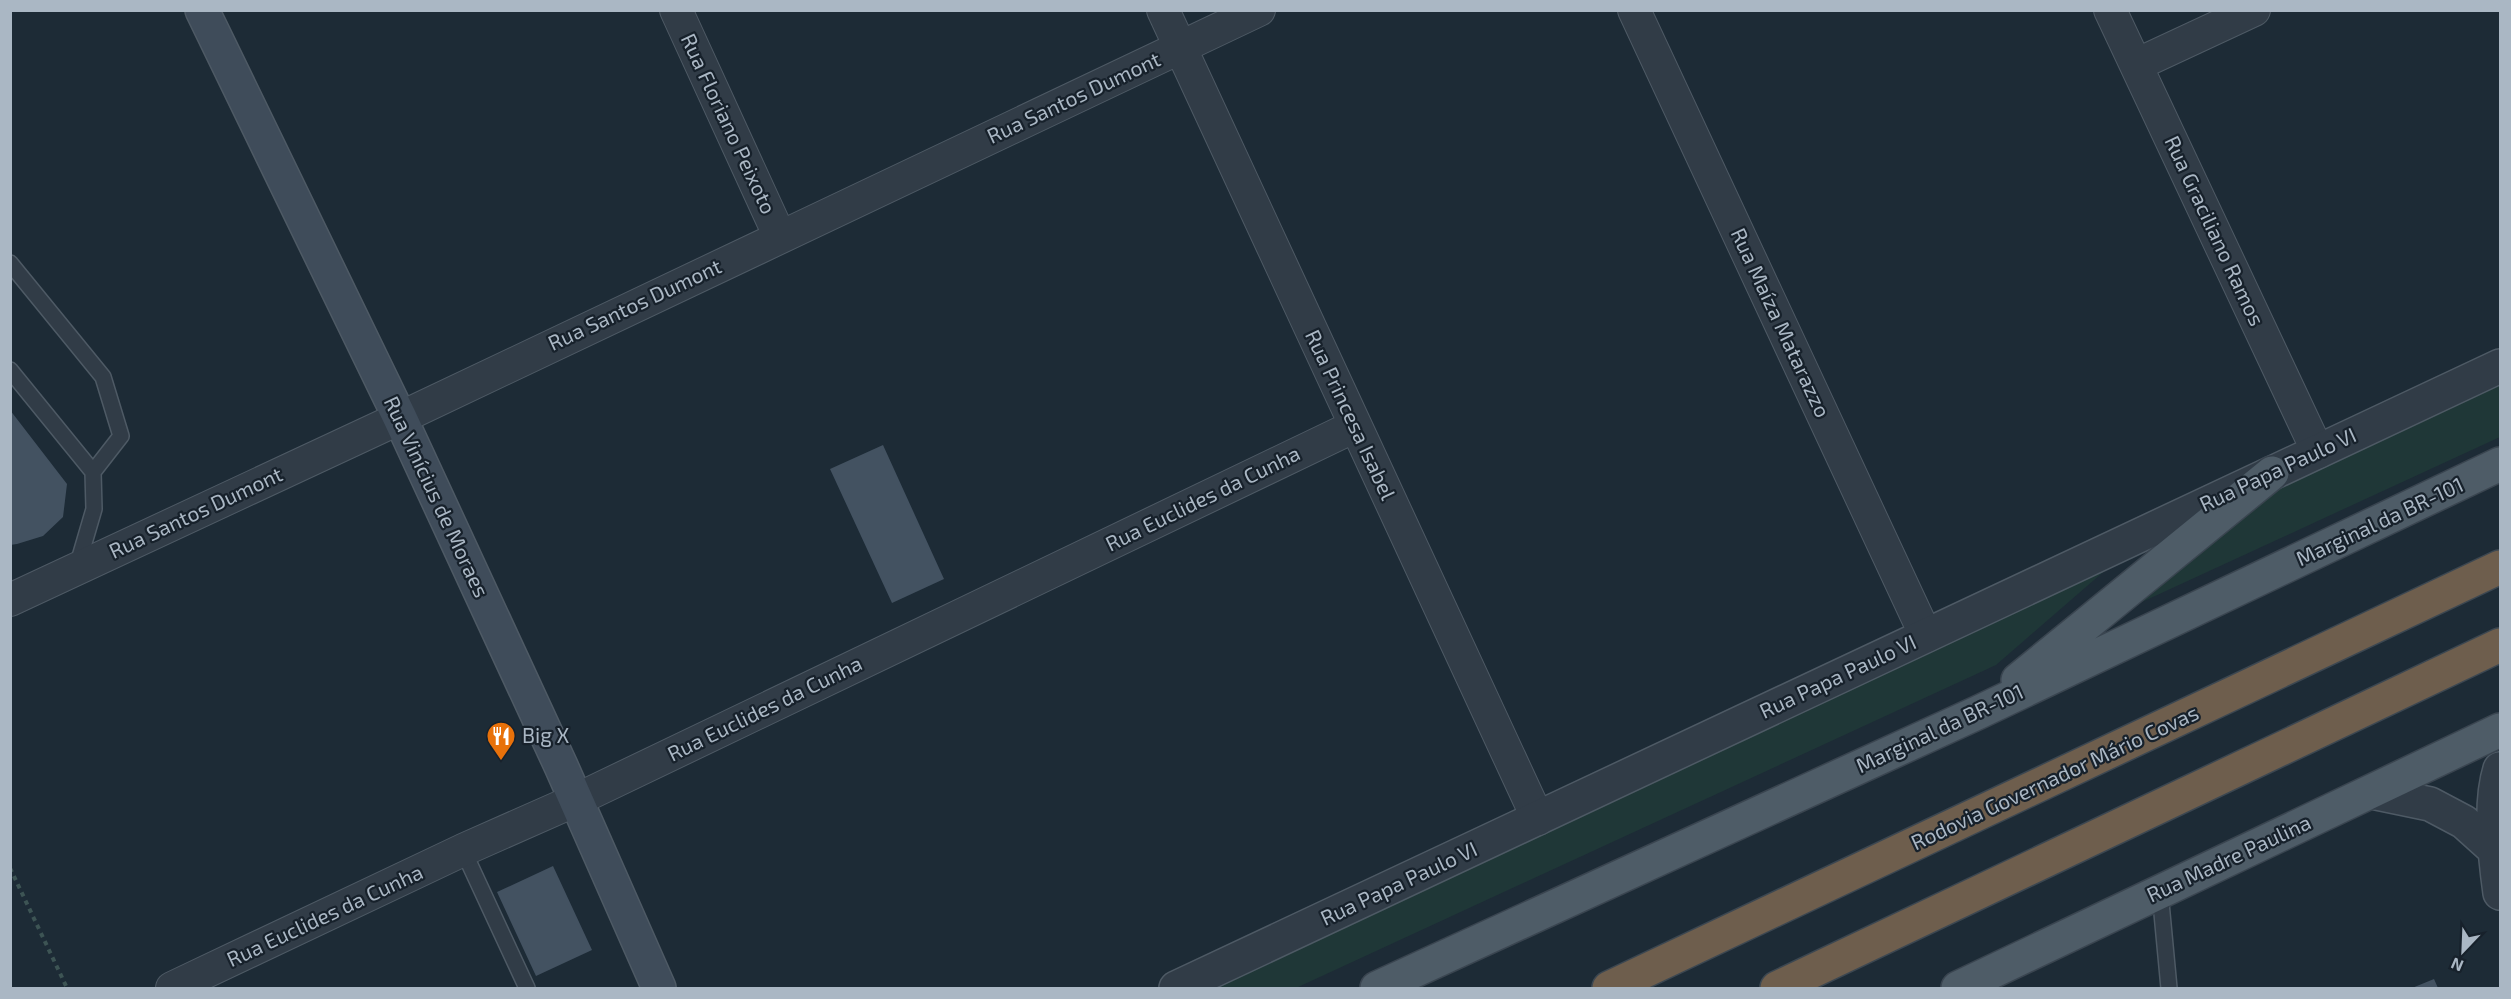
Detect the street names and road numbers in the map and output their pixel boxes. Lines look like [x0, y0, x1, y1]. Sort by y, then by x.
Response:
street label: Rua Floriano Peixoto [677, 29, 782, 217]
street label: Rua Santos Dumont [983, 46, 1164, 148]
street label: Rua Graciliano Ramos [2160, 131, 2270, 329]
street label: Rua Maíza Matarazzo [1726, 224, 1836, 421]
street label: Rua Santos Dumont [544, 253, 725, 355]
street label: Rua Princesa Isabel [1301, 325, 1402, 504]
street label: Rua Vinícius de Moraes [380, 392, 495, 601]
street label: Rua Papa Paulo VI [2195, 421, 2360, 516]
street label: Rua Euclides da Cunha [1101, 440, 1304, 556]
street label: Rua Santos Dumont [105, 461, 286, 563]
street label: Marginal da BR-101 [2292, 471, 2467, 570]
street label: Rua Papa Paulo VI [1755, 628, 1920, 723]
street label: Rua Euclides da Cunha [663, 650, 866, 766]
street label: Marginal da BR-101 [1852, 678, 2027, 777]
street label: Rodovia Governador Mário Covas [1907, 699, 2202, 854]
street label: Rua Madre Paulina [2142, 809, 2314, 907]
street label: Rua Papa Paulo VI [1316, 835, 1481, 930]
street label: Rua Euclides da Cunha [222, 858, 426, 971]

